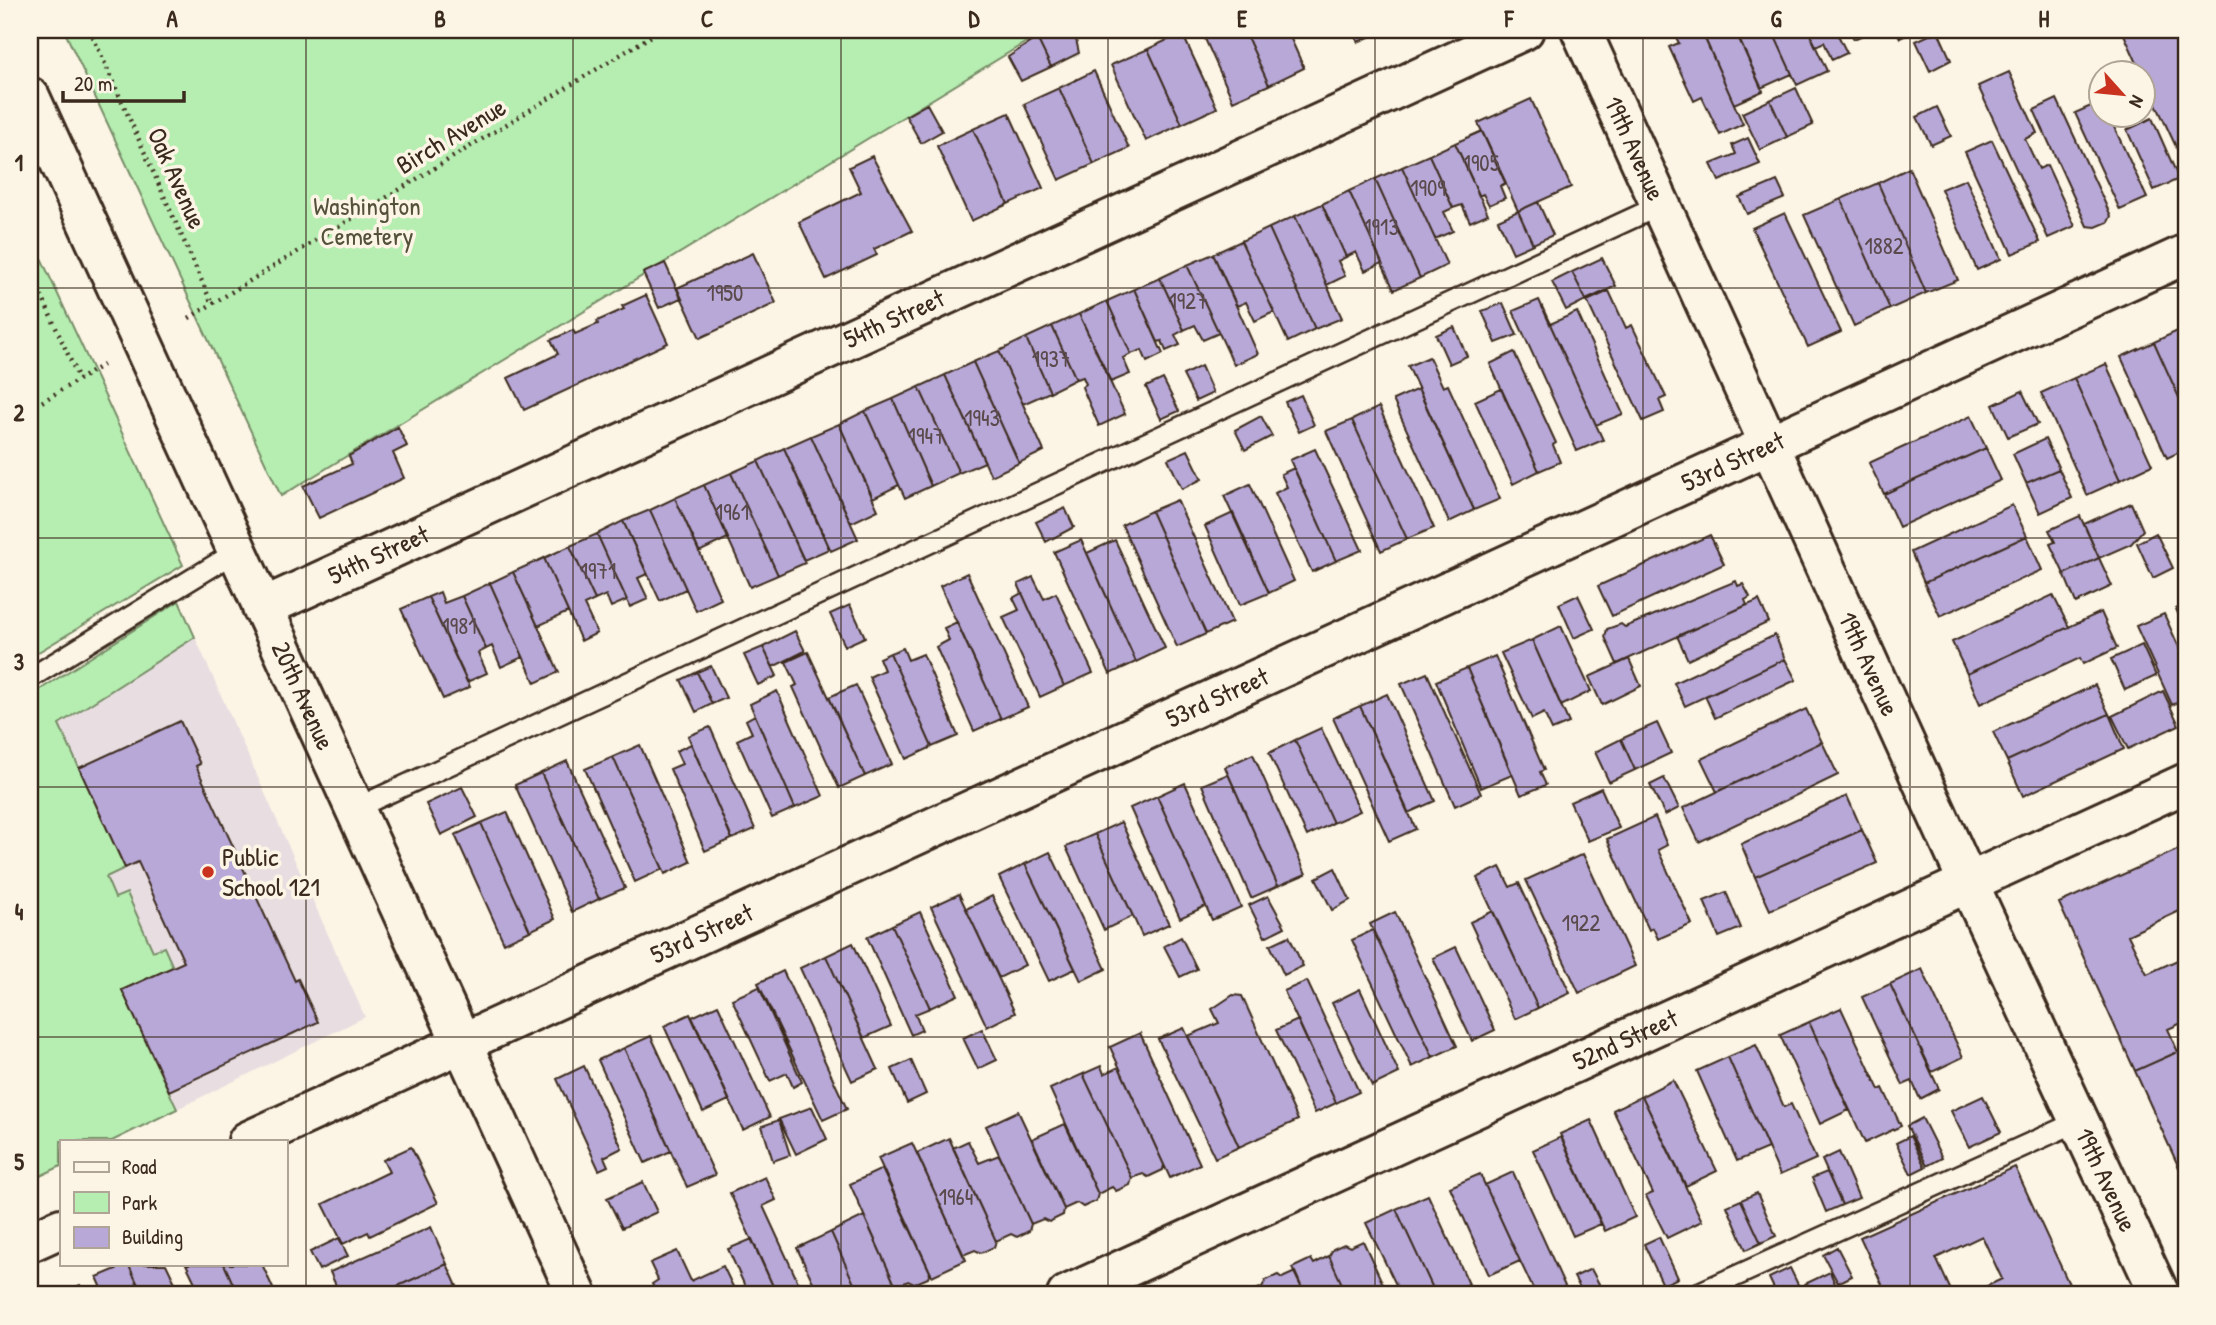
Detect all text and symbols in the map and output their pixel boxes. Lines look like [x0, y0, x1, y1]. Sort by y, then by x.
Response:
text: A [166, 3, 178, 34]
text: B [434, 3, 446, 34]
text: C [701, 3, 713, 34]
text: D [969, 3, 981, 34]
text: E [1237, 3, 1248, 34]
text: F [1504, 3, 1515, 34]
text: G [1770, 3, 1782, 34]
text: H [2039, 3, 2050, 34]
scale bar [63, 60, 184, 104]
north arrow [2086, 60, 2156, 130]
text: 20 m [74, 69, 112, 98]
street label: Birch Avenue [389, 89, 512, 182]
street label: 19th Avenue [1596, 90, 1674, 206]
text: N [2123, 91, 2151, 112]
street label: Oak Avenue [140, 122, 215, 234]
text: 1 [15, 147, 23, 178]
house number: 1905 [1463, 147, 1500, 178]
house number: 1909 [1410, 172, 1446, 203]
park label: Washington Cemetery [313, 188, 421, 253]
house number: 1913 [1363, 211, 1399, 242]
house number: 1882 [1864, 230, 1904, 261]
house number: 1950 [707, 277, 743, 308]
street label: 54th Street [838, 279, 951, 356]
house number: 1927 [1169, 285, 1207, 316]
house number: 1937 [1032, 343, 1070, 374]
text: 2 [14, 397, 25, 428]
house number: 1943 [964, 402, 1000, 433]
house number: 1947 [908, 420, 944, 451]
street label: 53rd Street [1676, 422, 1791, 500]
house number: 1961 [715, 496, 749, 527]
street label: 54th Street [322, 516, 435, 592]
house number: 1971 [580, 555, 616, 586]
street label: 19th Avenue [1830, 606, 1908, 721]
house number: 1981 [441, 610, 477, 641]
street label: 20th Avenue [264, 635, 344, 755]
text: 3 [14, 646, 24, 677]
street label: 53rd Street [1160, 658, 1275, 736]
place label: Public School 121 [222, 839, 320, 904]
marker: Public School 121 [200, 864, 216, 880]
street label: 53rd Street [645, 894, 759, 972]
text: 4 [15, 896, 24, 927]
house number: 1922 [1562, 907, 1600, 938]
street label: 52nd Street [1567, 1000, 1684, 1078]
street label: 19th Avenue [2068, 1122, 2146, 1237]
legend [60, 1140, 287, 1266]
text: 5 [14, 1146, 24, 1177]
text: Road [122, 1152, 156, 1181]
house number: 1964 [939, 1181, 973, 1212]
text: Park [122, 1188, 157, 1217]
text: Building [122, 1222, 183, 1251]

